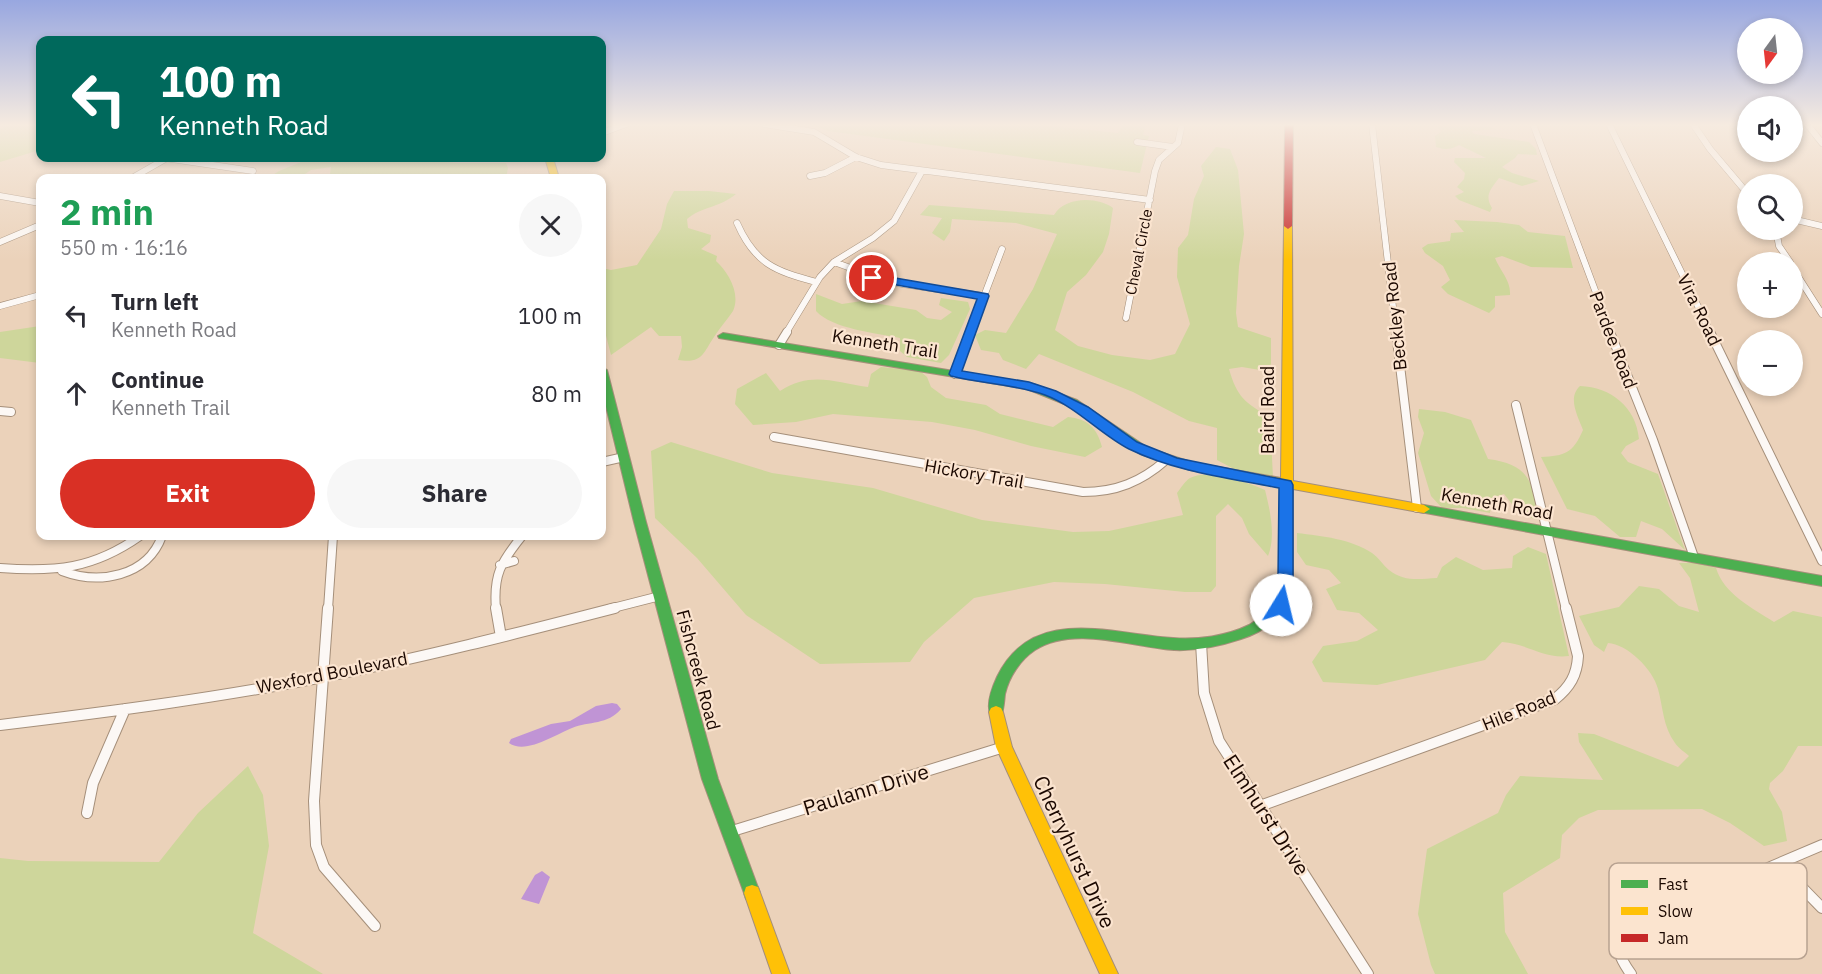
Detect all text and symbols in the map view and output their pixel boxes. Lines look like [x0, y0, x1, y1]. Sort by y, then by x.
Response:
north arrow [1737, 18, 1803, 84]
map controls [1737, 18, 1803, 396]
text: 100 m [159, 54, 282, 109]
icon: left [60, 60, 138, 138]
button: sound [1737, 96, 1803, 162]
text: Kenneth Road [159, 107, 329, 142]
button: search [1737, 174, 1803, 240]
text: 2 min [60, 188, 154, 235]
button: close [519, 194, 582, 257]
street label: Cheval Circle [1121, 207, 1156, 297]
text: 550 m · 16:16 [60, 234, 188, 261]
pin [846, 252, 897, 303]
button: + [1737, 252, 1803, 318]
street label: Beckley Road [1377, 260, 1412, 372]
icon: arrive [855, 261, 888, 294]
street label: Vira Road [1672, 270, 1727, 350]
text: Turn left [111, 287, 199, 316]
street label: Pardee Road [1584, 288, 1643, 392]
icon: left [60, 299, 93, 332]
text: 100 m [518, 301, 582, 330]
text: Kenneth Road [111, 316, 237, 343]
street label: Kenneth Trail [830, 324, 940, 363]
button: − [1737, 330, 1803, 396]
text: Continue [111, 365, 204, 394]
street label: Baird Road [1256, 366, 1279, 454]
icon: ahead [60, 377, 93, 410]
text: 80 m [531, 379, 582, 408]
text: Kenneth Trail [111, 394, 230, 421]
street label: Hickory Trail [923, 453, 1026, 494]
button: Exit [60, 459, 315, 528]
button: Share [327, 459, 582, 528]
street label: Kenneth Road [1439, 482, 1555, 525]
position arrow [1249, 573, 1313, 637]
street label: Fishcreek Road [671, 607, 726, 733]
street label: Wexford Boulevard [254, 647, 409, 698]
street label: Hile Road [1479, 685, 1559, 736]
street label: Elmhurst Drive [1217, 749, 1316, 880]
street label: Paulann Drive [799, 757, 932, 821]
street label: Cherryhurst Drive [1027, 771, 1123, 932]
legend [1609, 863, 1807, 959]
text: Fast [1658, 874, 1688, 894]
text: Slow [1658, 901, 1693, 921]
text: Jam [1658, 928, 1689, 948]

